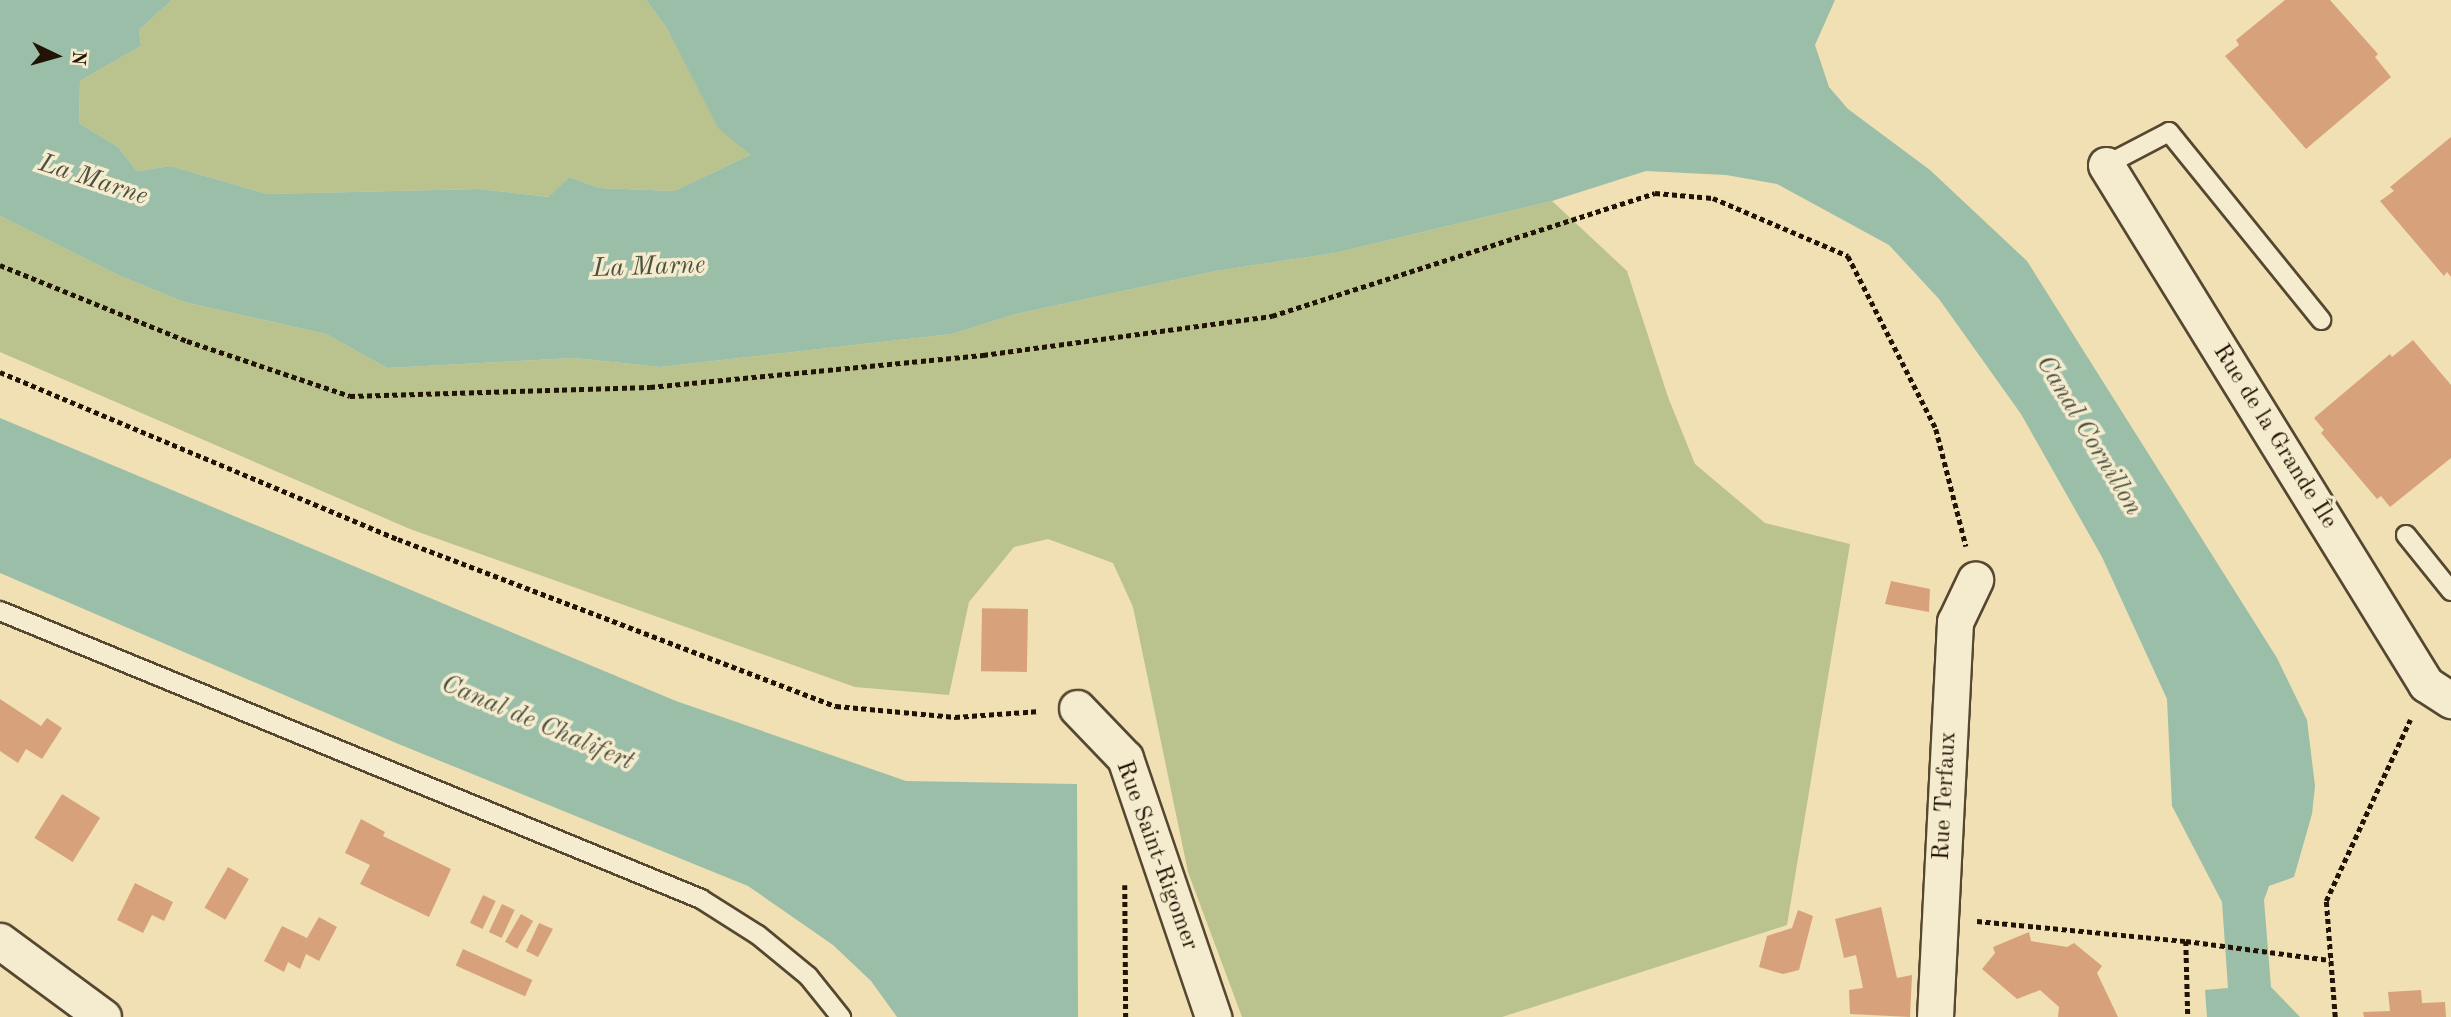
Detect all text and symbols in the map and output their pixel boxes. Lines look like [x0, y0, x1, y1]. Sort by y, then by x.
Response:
north arrow [21, 21, 91, 91]
text: N [67, 50, 88, 66]
water label: La Marne [35, 149, 151, 213]
water label: La Marne [592, 250, 706, 286]
street label: Rue de la Grande Île [2206, 339, 2342, 535]
water label: Canal Cornillon [2028, 350, 2148, 522]
water label: Canal de Chalifert [436, 669, 638, 779]
street label: Rue Terfaux [1928, 731, 1964, 861]
street label: Rue Saint-Rigomer [1108, 757, 1204, 955]

